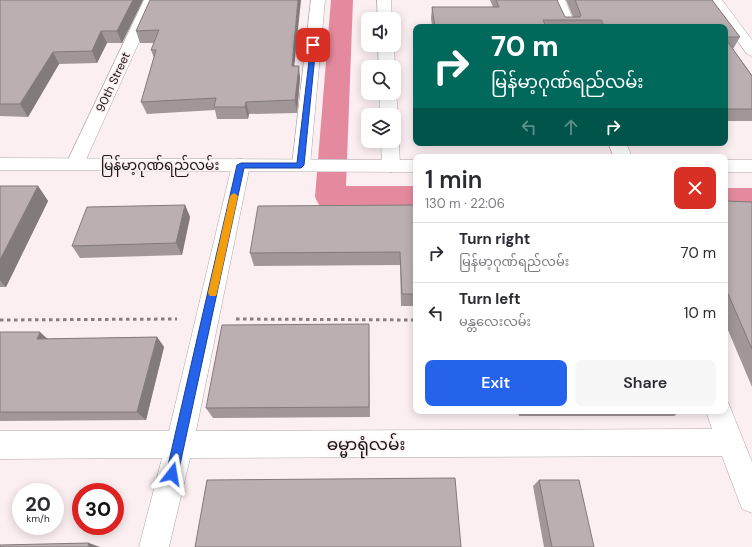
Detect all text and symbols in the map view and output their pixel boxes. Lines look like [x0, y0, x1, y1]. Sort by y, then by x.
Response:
map controls [361, 12, 401, 148]
button: sound [361, 12, 401, 52]
pin [296, 28, 330, 62]
text: 70 m [491, 28, 559, 65]
icon: arrive [302, 34, 324, 56]
icon: right [425, 40, 477, 92]
street label: 90th Street [92, 49, 134, 115]
button: search [361, 60, 401, 100]
text: မြန်မာ့ဂုဏ်ရည်လမ်း [491, 70, 644, 94]
button: layers [361, 108, 401, 148]
icon: left [518, 116, 540, 138]
icon: ahead [560, 116, 582, 138]
icon: right [602, 116, 624, 138]
street label: မြန်မာ့ဂုဏ်ရည်လမ်း [101, 155, 219, 177]
text: 1 min [425, 164, 482, 195]
button: close [674, 167, 716, 209]
text: 130 m · 22:06 [425, 195, 505, 212]
text: Turn right [459, 229, 530, 249]
icon: right [425, 242, 447, 264]
text: 70 m [681, 243, 716, 263]
text: မြန်မာ့ဂုဏ်ရည်လမ်း [459, 253, 569, 270]
text: Turn left [459, 289, 520, 309]
icon: left [425, 302, 447, 324]
text: 10 m [684, 303, 716, 323]
text: မန္တလေးလမ်း [459, 313, 531, 330]
button: Exit [425, 360, 567, 406]
button: Share [575, 360, 716, 406]
street label: ဓမ္မာရုံလမ်း [327, 433, 405, 459]
position arrow [151, 453, 193, 495]
speed limit sign: 30 [72, 483, 124, 535]
text: 20 [25, 491, 51, 517]
text: km/h [26, 512, 50, 525]

